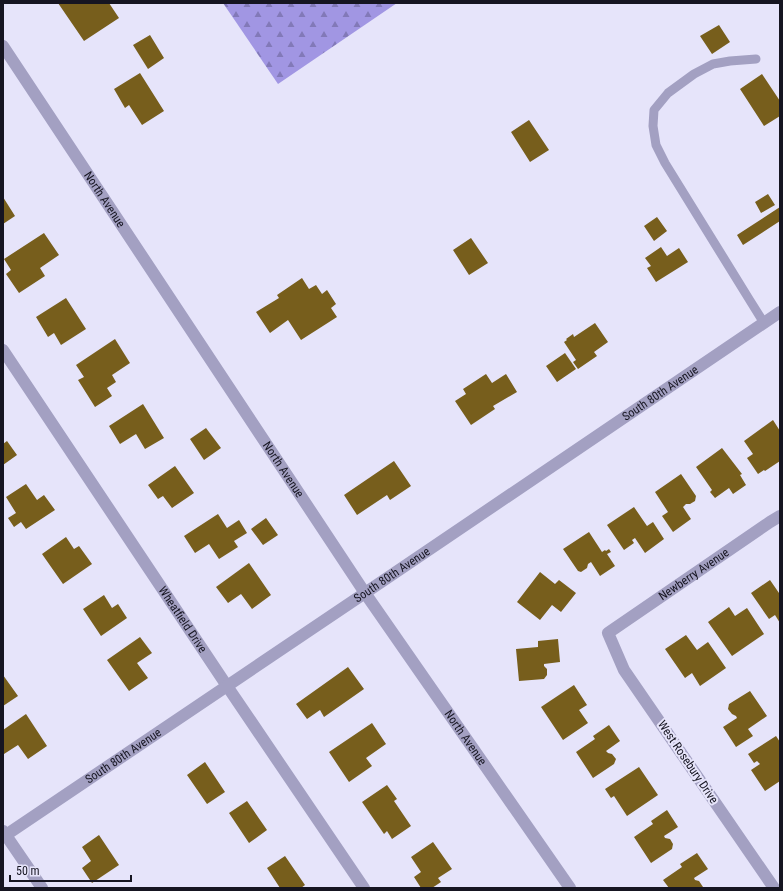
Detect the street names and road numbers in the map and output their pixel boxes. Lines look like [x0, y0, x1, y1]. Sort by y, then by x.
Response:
street label: North Avenue [81, 169, 128, 230]
street label: South 80th Avenue [619, 362, 701, 424]
street label: North Avenue [260, 439, 307, 501]
street label: South 80th Avenue [351, 544, 433, 605]
street label: Newberry Avenue [656, 545, 732, 603]
street label: Wheatfield Drive [156, 584, 210, 656]
street label: North Avenue [441, 707, 490, 768]
street label: West Rosebury Drive [655, 718, 721, 806]
street label: South 80th Avenue [83, 725, 164, 787]

